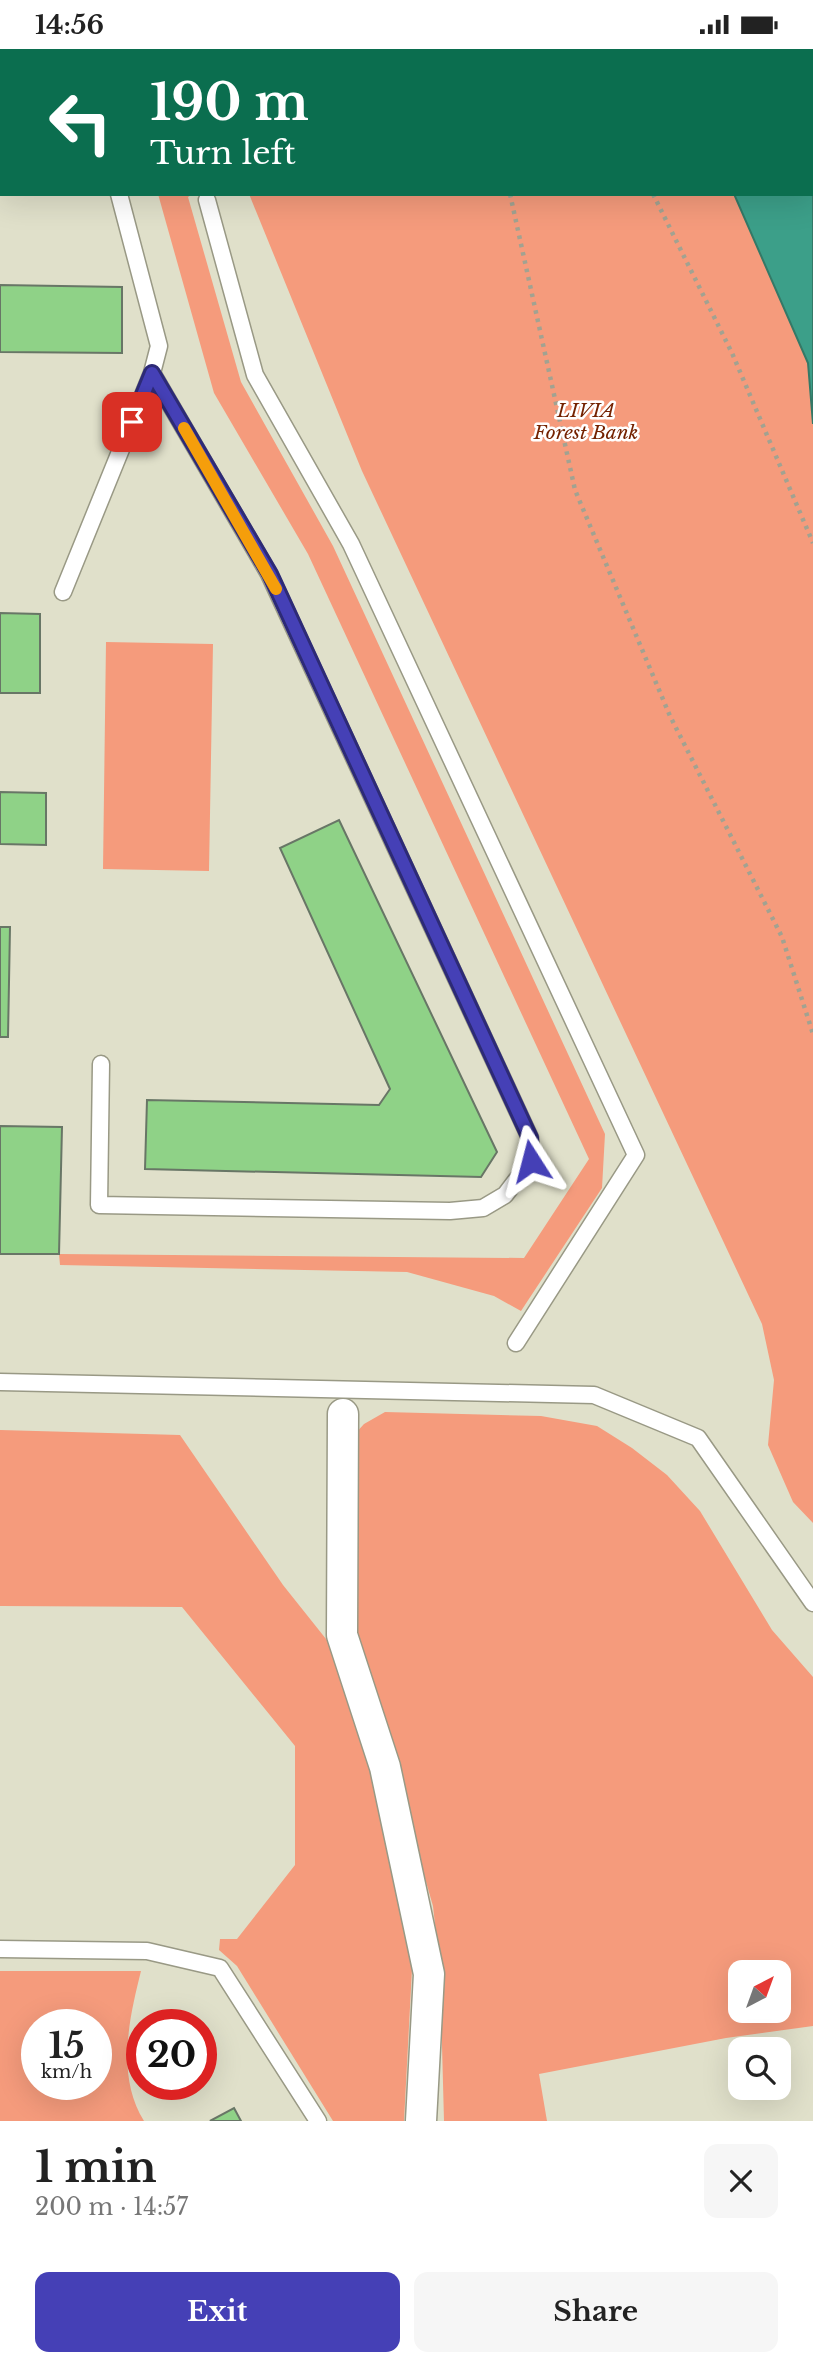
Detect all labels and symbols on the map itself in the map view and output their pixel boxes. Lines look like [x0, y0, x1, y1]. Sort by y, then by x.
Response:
pin [102, 392, 162, 452]
park label: LIVIA Forest Bank [533, 399, 638, 444]
position arrow [494, 1124, 568, 1198]
north arrow [728, 1960, 791, 2023]
speed limit sign: 20 [126, 2009, 217, 2100]

